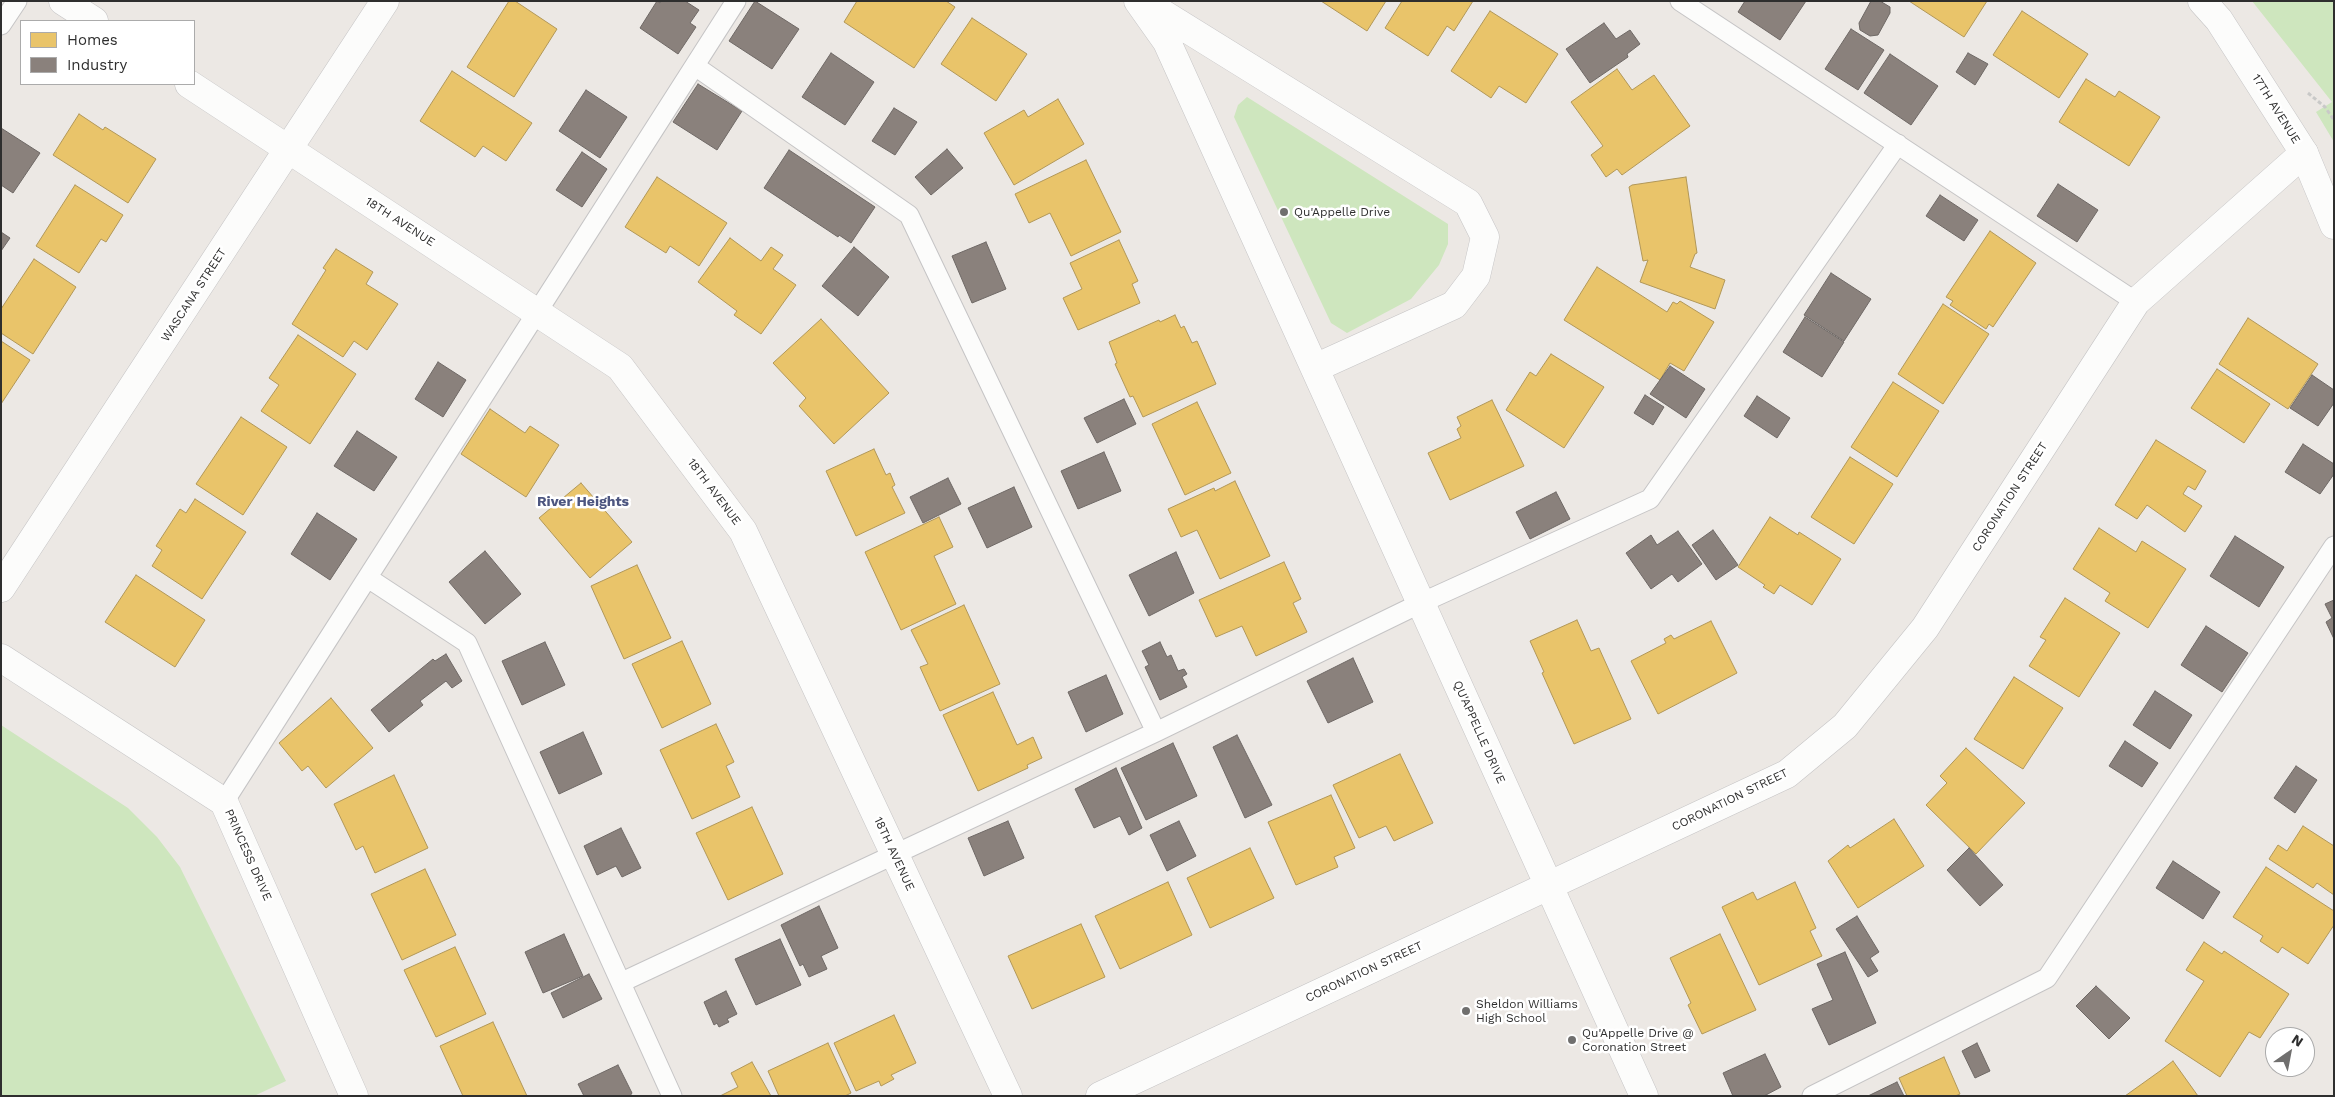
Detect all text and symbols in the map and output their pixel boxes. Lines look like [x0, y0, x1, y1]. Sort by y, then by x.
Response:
legend [20, 20, 195, 85]
text: Homes [67, 31, 118, 49]
text: Industry [67, 56, 127, 74]
street label: 17TH AVENUE [2249, 72, 2303, 146]
street label: 18TH AVENUE [363, 194, 437, 250]
place label: Qu'Appelle Drive [1294, 205, 1390, 219]
marker: Qu'Appelle Drive [1278, 206, 1290, 218]
street label: WASCANA STREET [158, 246, 230, 344]
street label: CORONATION STREET [1969, 440, 2051, 554]
street label: 18TH AVENUE [684, 456, 744, 528]
district label: River Heights [537, 494, 629, 510]
street label: QU'APPELLE DRIVE [1450, 678, 1508, 786]
street label: CORONATION STREET [1670, 766, 1790, 834]
street label: PRINCESS DRIVE [221, 807, 275, 903]
street label: 18TH AVENUE [871, 815, 917, 893]
street label: CORONATION STREET [1303, 939, 1425, 1005]
place label: Sheldon Williams High School [1476, 997, 1578, 1025]
marker: Sheldon Williams High School [1460, 1005, 1472, 1017]
place label: Qu'Appelle Drive @ Coronation Street [1582, 1026, 1694, 1054]
north arrow [2265, 1027, 2315, 1077]
text: N [2289, 1031, 2306, 1050]
marker: Qu'Appelle Drive @ Coronation Street [1566, 1034, 1578, 1046]

